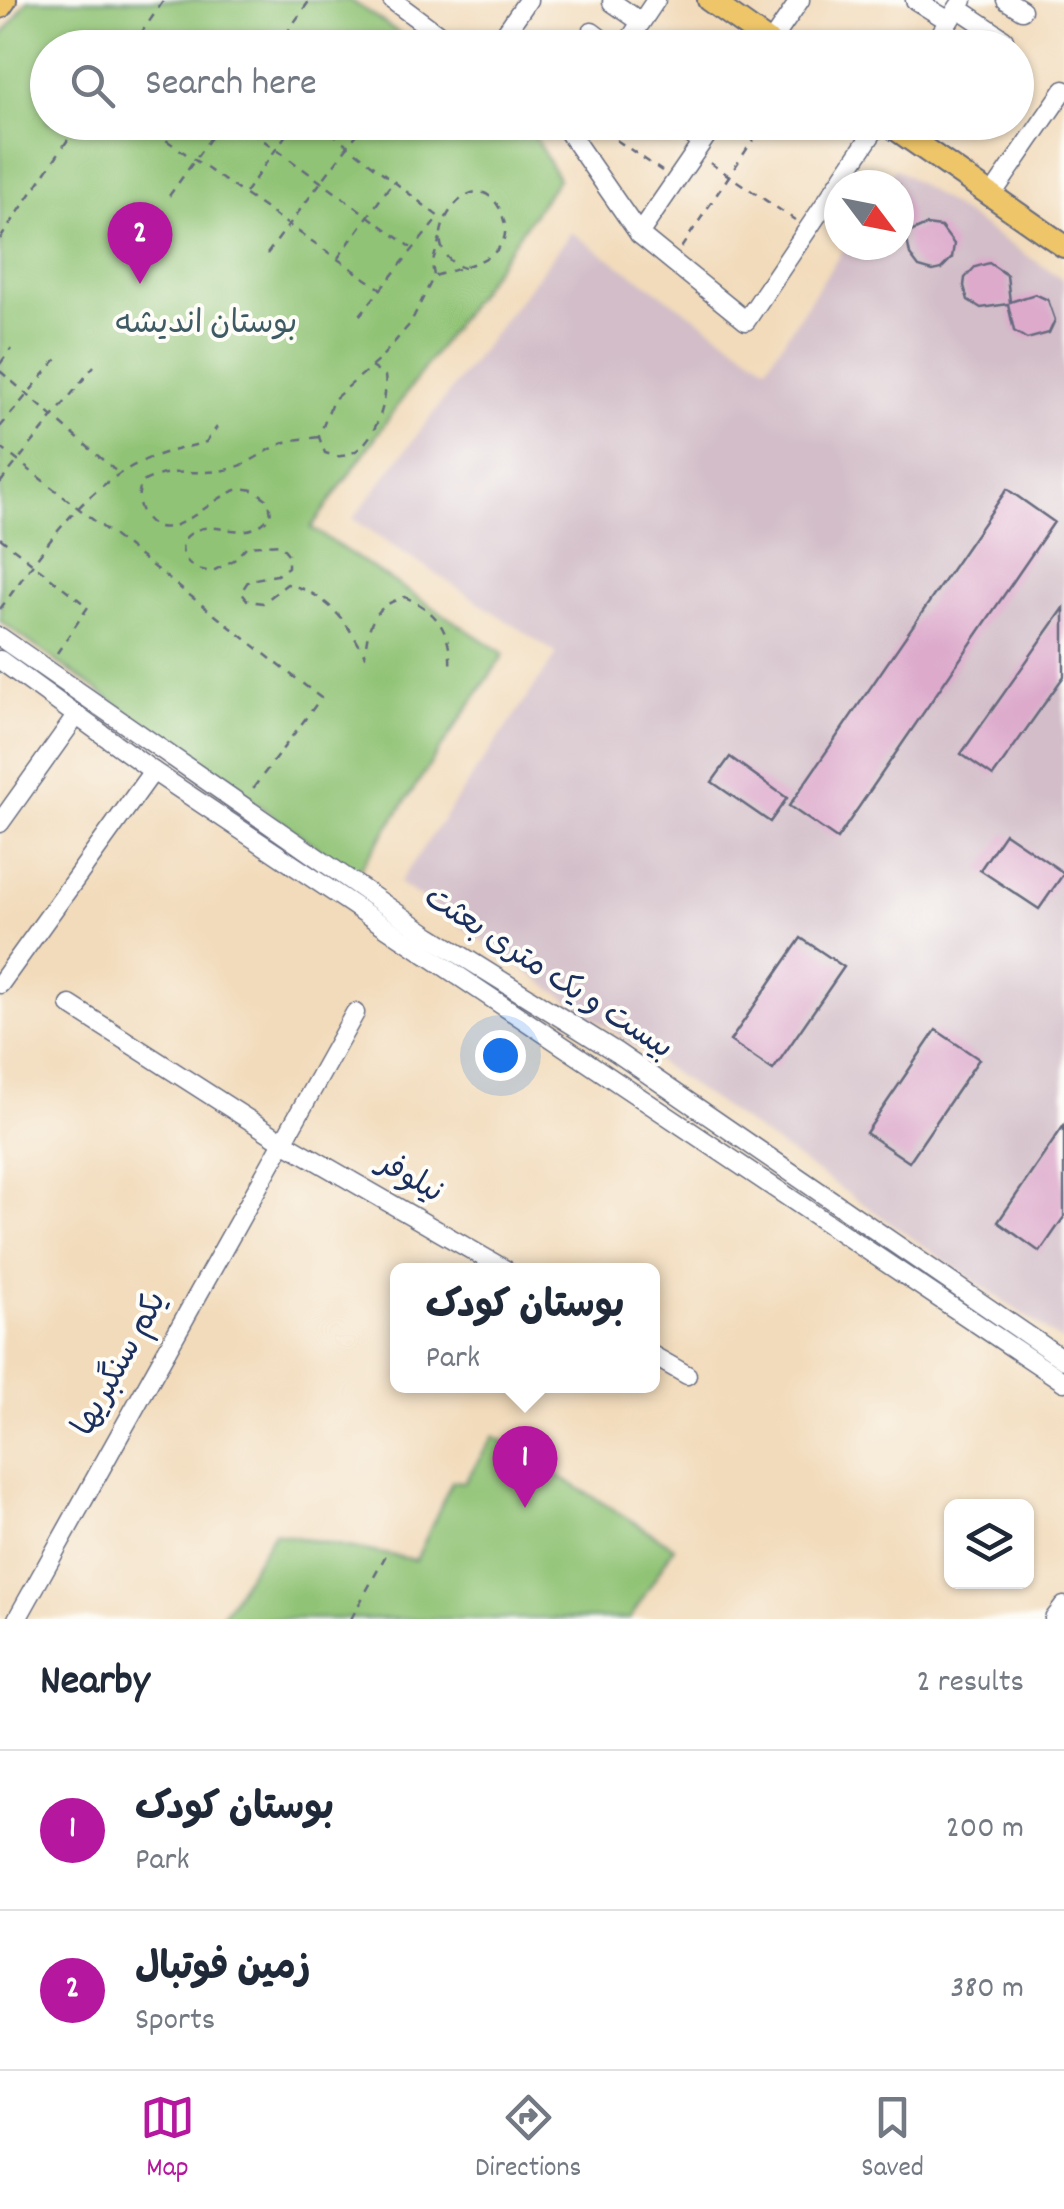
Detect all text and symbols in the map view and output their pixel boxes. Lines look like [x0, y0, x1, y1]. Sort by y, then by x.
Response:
search box [30, 30, 1034, 140]
icon: search [65, 58, 120, 113]
text: Search here [145, 58, 317, 113]
north arrow [824, 170, 914, 260]
pin: 2 [108, 202, 172, 284]
park label: بوستان اندیشه [115, 303, 297, 349]
street label: بیست و یک متری بعثت [413, 877, 681, 1073]
your location [475, 1030, 526, 1081]
street label: نیلوفر [365, 1141, 451, 1217]
popup [390, 1263, 660, 1393]
text: بوستان کودک [426, 1281, 624, 1336]
street label: یکم سنگبریها [63, 1284, 181, 1446]
text: Park [426, 1337, 480, 1383]
pin: 1 [492, 1426, 558, 1508]
map controls [944, 1499, 1034, 1589]
button: layers [944, 1499, 1034, 1589]
text: Nearby [40, 1654, 150, 1714]
text: 2 results [917, 1661, 1024, 1707]
text: بوستان کودک [135, 1783, 334, 1838]
text: 1 [69, 1807, 76, 1853]
text: 200 m [946, 1807, 1024, 1853]
text: Park [135, 1839, 190, 1885]
text: زمین فوتبال [135, 1943, 310, 1998]
text: 2 [66, 1967, 79, 2013]
text: 380 m [950, 1967, 1024, 2013]
text: Sports [135, 1999, 215, 2045]
tab: Map [140, 2090, 195, 2190]
tab: Directions [475, 2090, 581, 2190]
tab: Saved [861, 2090, 924, 2190]

